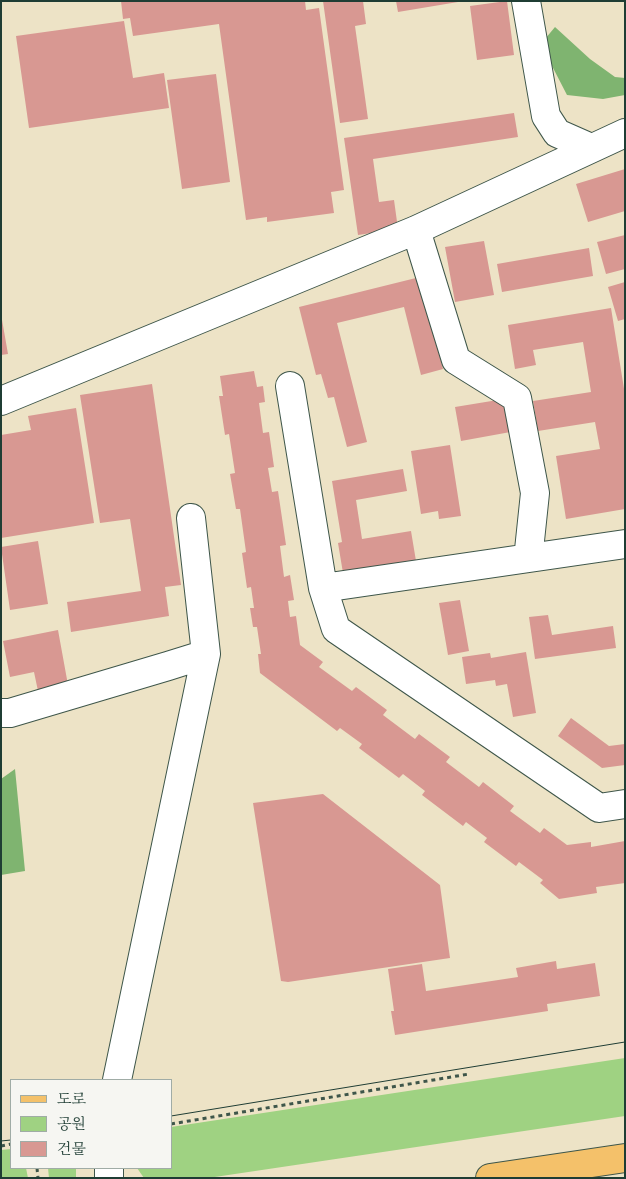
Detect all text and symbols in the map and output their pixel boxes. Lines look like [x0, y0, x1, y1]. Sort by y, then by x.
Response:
legend [10, 1079, 172, 1169]
text: 도로 [57, 1093, 86, 1108]
text: 공원 [57, 1118, 86, 1133]
text: 건물 [57, 1143, 86, 1158]

